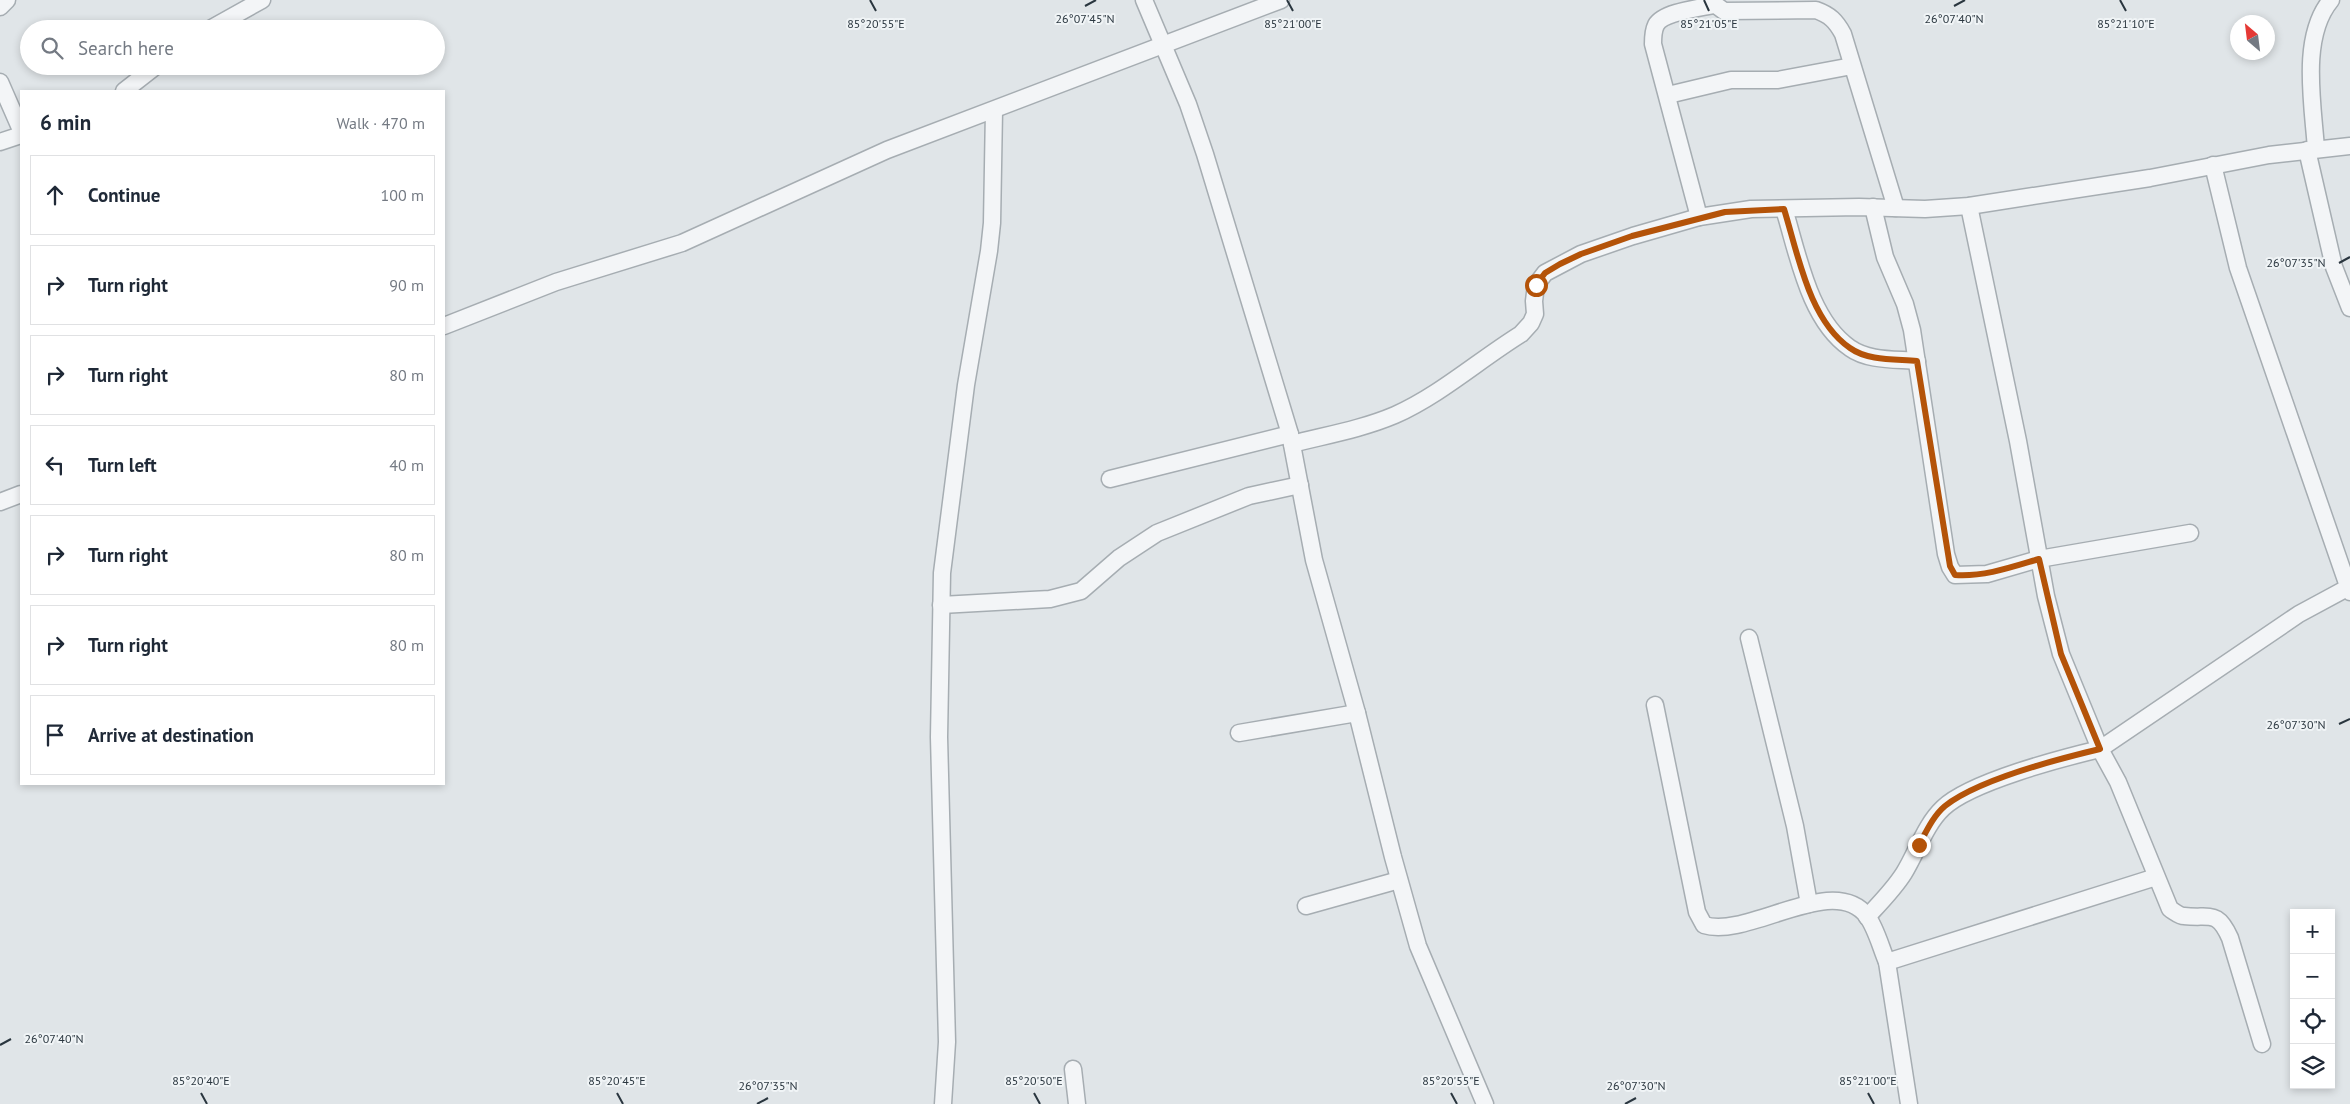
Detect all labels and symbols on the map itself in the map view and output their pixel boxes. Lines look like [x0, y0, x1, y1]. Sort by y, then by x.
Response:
text: 26°07'45"N [1055, 11, 1115, 26]
text: 26°07'40"N [1924, 11, 1984, 26]
north arrow [2230, 15, 2275, 60]
text: 85°20'55"E [847, 16, 905, 31]
text: 85°21'00"E [1264, 16, 1322, 31]
text: 85°21'05"E [1680, 16, 1738, 31]
text: 85°21'10"E [2097, 16, 2155, 31]
text: 26°07'35"N [2266, 255, 2326, 270]
route start [1525, 274, 1548, 297]
text: 26°07'30"N [2266, 717, 2326, 732]
route end [1908, 834, 1931, 857]
text: 26°07'40"N [24, 1031, 84, 1046]
text: 85°20'40"E [172, 1073, 230, 1088]
text: 85°20'45"E [588, 1073, 646, 1088]
text: 85°20'50"E [1005, 1073, 1063, 1088]
text: 85°20'55"E [1422, 1073, 1480, 1088]
text: 85°21'00"E [1839, 1073, 1897, 1088]
text: 26°07'35"N [738, 1078, 798, 1093]
text: 26°07'30"N [1606, 1078, 1666, 1093]

